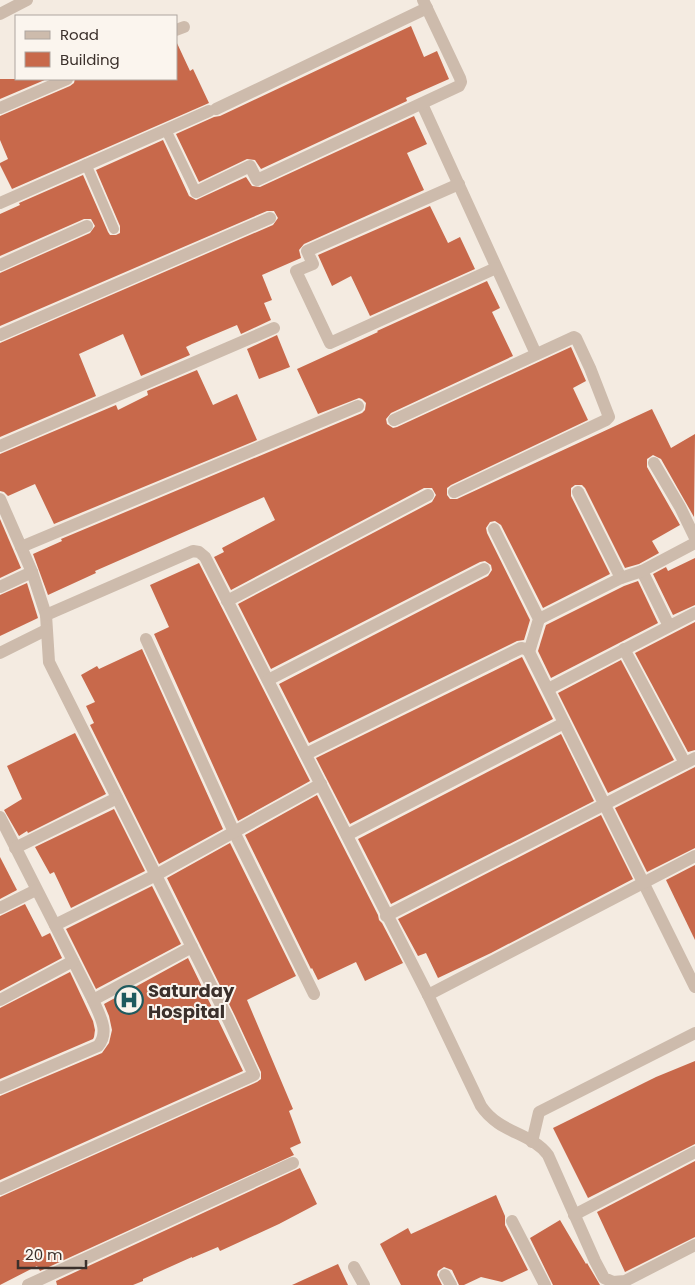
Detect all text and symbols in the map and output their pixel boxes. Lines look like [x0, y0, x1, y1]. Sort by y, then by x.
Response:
legend [15, 15, 178, 80]
text: Road [60, 24, 99, 45]
text: Building [60, 49, 120, 70]
place label: Saturday Hospital [148, 978, 235, 1024]
hospital icon: Saturday Hospital [114, 985, 144, 1015]
scale bar [18, 1238, 85, 1270]
text: 20 m [25, 1244, 63, 1265]

